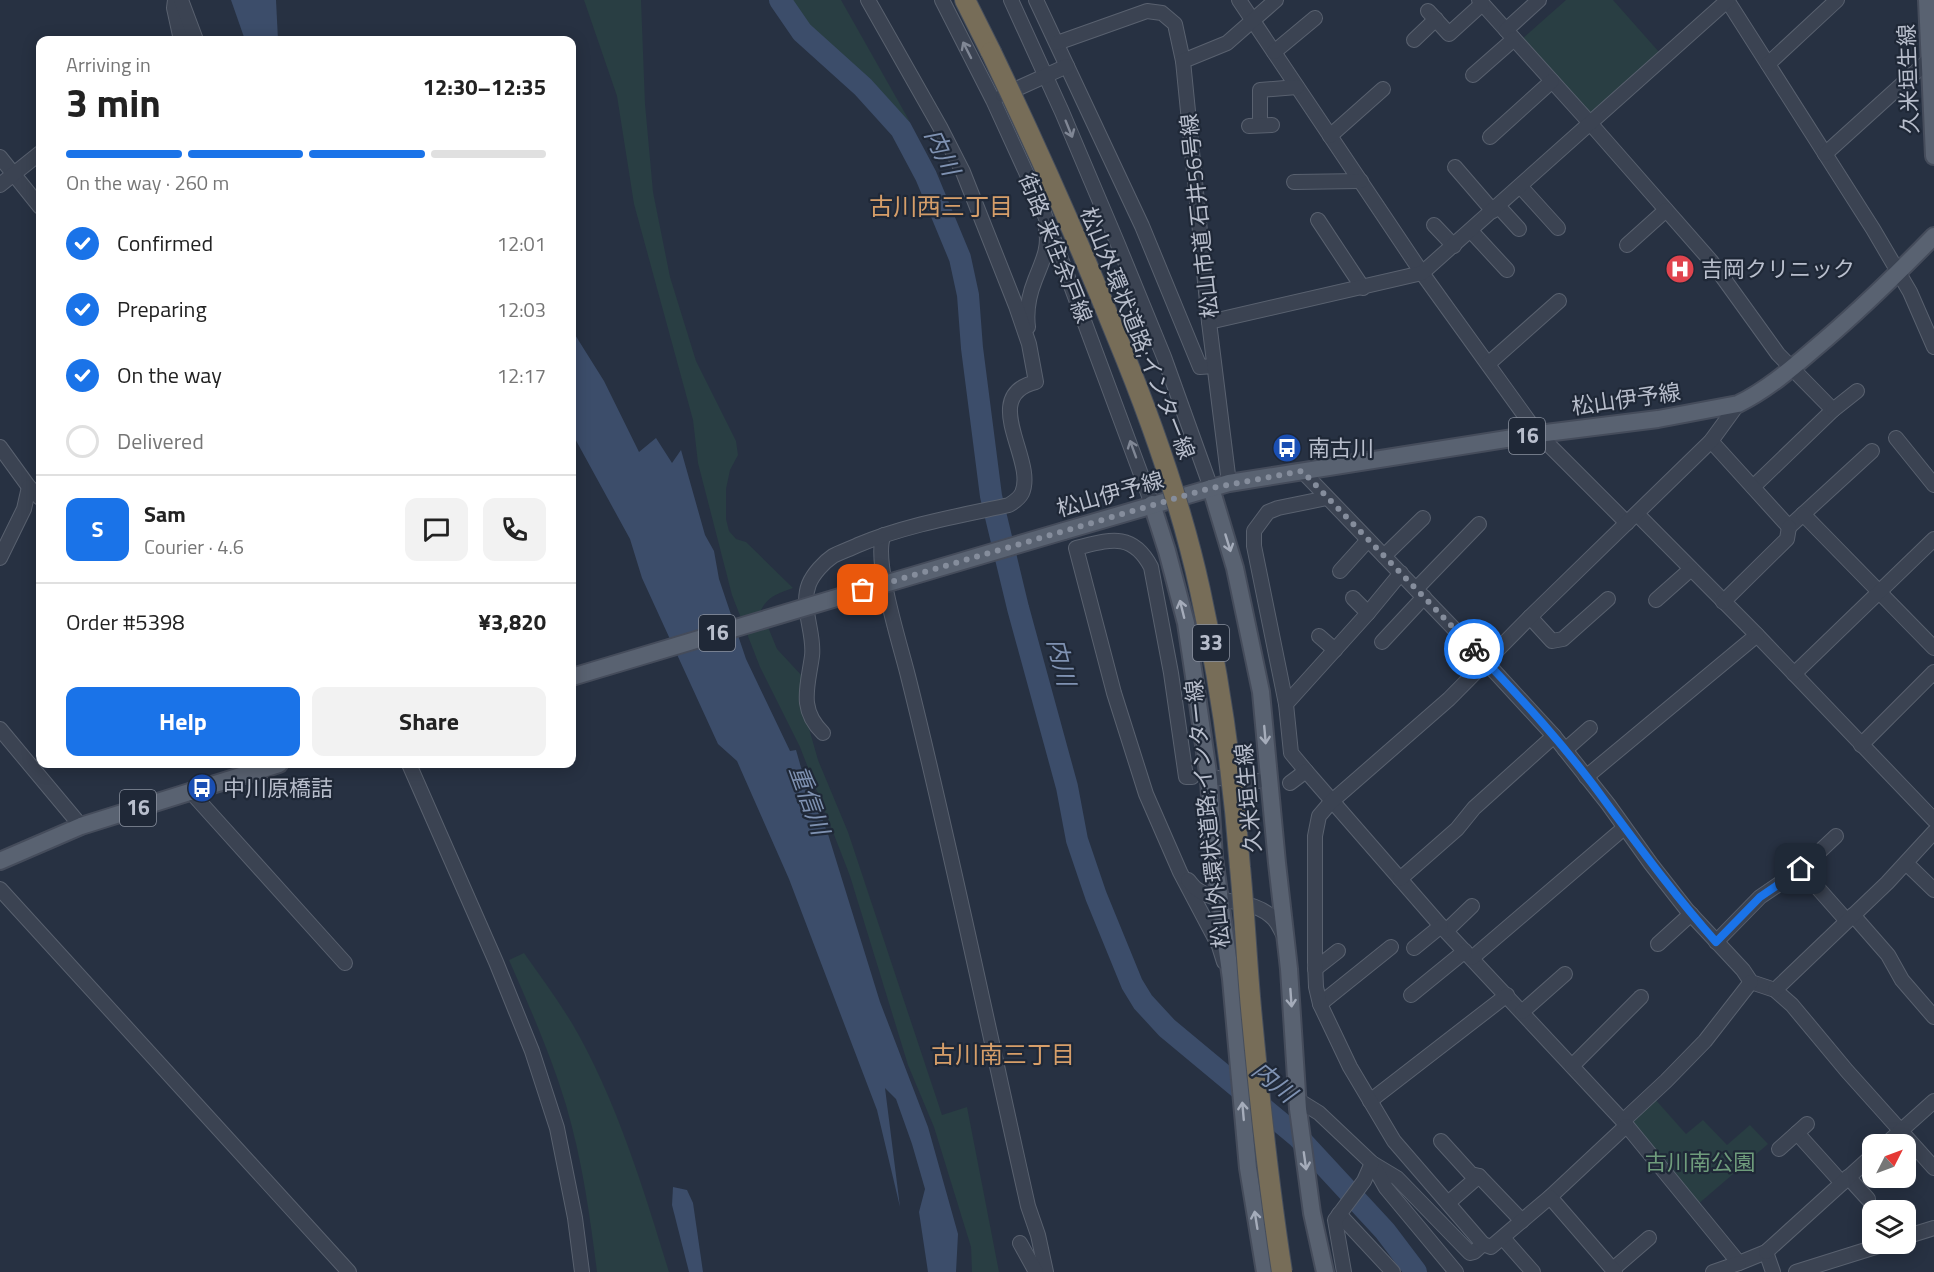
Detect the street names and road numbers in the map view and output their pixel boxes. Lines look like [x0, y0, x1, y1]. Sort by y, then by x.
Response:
street label: 久米垣生線 [1889, 23, 1927, 135]
street label: 松山市道 石井56号線 [1171, 112, 1227, 320]
street label: 街路 来住余戸線 [1010, 168, 1102, 328]
street label: 松山外環状道路;インター線 [1072, 202, 1204, 464]
street label: 松山伊予線 [1569, 375, 1683, 423]
road number: 16 [1509, 418, 1545, 454]
street label: 松山伊予線 [1052, 462, 1168, 526]
road number: 16 [699, 615, 735, 651]
road number: 33 [1193, 625, 1229, 661]
street label: 松山外環状道路;インター線 [1176, 678, 1238, 950]
street label: 久米垣生線 [1226, 742, 1270, 854]
road number: 16 [120, 790, 156, 826]

